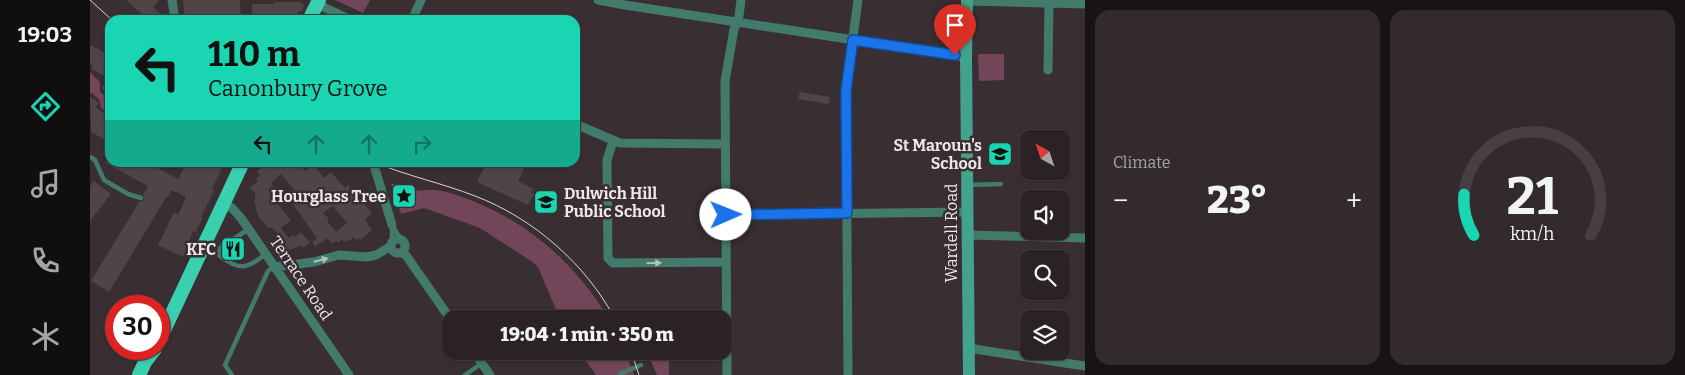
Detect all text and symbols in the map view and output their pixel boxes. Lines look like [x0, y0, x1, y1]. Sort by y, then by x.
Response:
pin [934, 4, 976, 55]
icon: arrive [941, 11, 969, 39]
text: 19:03 [18, 21, 72, 48]
text: 110 m [208, 33, 300, 75]
icon: left [125, 35, 190, 100]
text: Canonbury Grove [208, 75, 388, 102]
icon: directions [28, 89, 63, 124]
icon: left [249, 130, 277, 158]
icon: ahead [302, 130, 330, 158]
icon: ahead [355, 130, 383, 158]
icon: right [408, 130, 436, 158]
north arrow [1020, 130, 1070, 180]
map controls [1020, 130, 1070, 360]
place label: St Maroun's School [893, 136, 982, 173]
school or university icon: St Maroun's School [987, 141, 1013, 167]
text: Climate [1113, 153, 1171, 172]
text: 21 [1507, 165, 1559, 228]
icon: music [28, 166, 63, 201]
text: 23° [1207, 177, 1267, 223]
place icon: Hourglass Tree [391, 183, 417, 209]
street label: Wardell Road [942, 183, 961, 282]
place label: Dulwich Hill Public School [564, 184, 666, 221]
text: − [1113, 184, 1128, 217]
text: + [1346, 184, 1362, 217]
place label: Hourglass Tree [271, 187, 386, 206]
position arrow [699, 188, 751, 240]
school or university icon: Dulwich Hill Public School [533, 189, 559, 215]
button: sound [1020, 190, 1070, 240]
text: km/h [1510, 223, 1555, 245]
street label: Terrace Road [266, 232, 336, 324]
restaurant icon: KFC [220, 236, 246, 262]
place label: KFC [186, 240, 216, 259]
icon: phone [28, 243, 63, 278]
button: search [1020, 250, 1070, 300]
one-way arrow [313, 256, 328, 264]
one-way arrow [647, 259, 663, 267]
speed limit sign: 30 [105, 295, 170, 360]
button: layers [1020, 310, 1070, 360]
icon: climate [28, 319, 63, 354]
text: 19:04 · 1 min · 350 m [500, 323, 674, 346]

